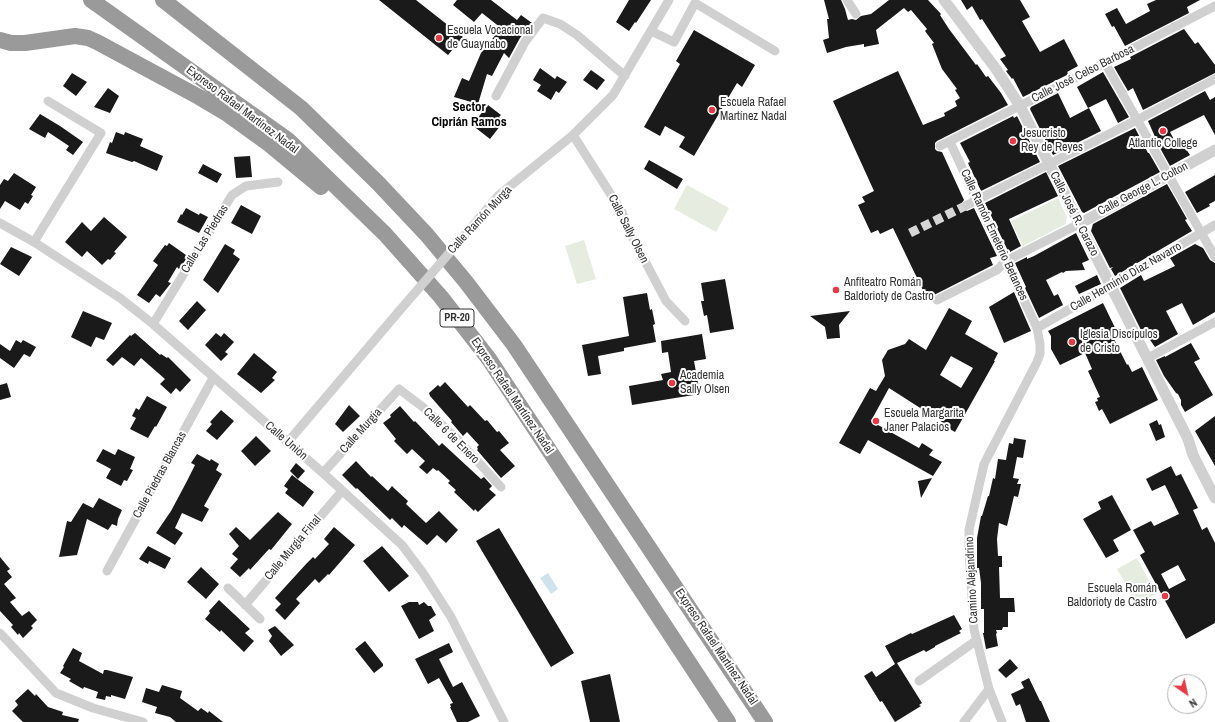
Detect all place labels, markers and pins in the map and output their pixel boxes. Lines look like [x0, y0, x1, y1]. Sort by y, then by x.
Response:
place label: Escuela Vocacional de Guaynabo [447, 24, 533, 52]
marker: Escuela Vocacional de Guaynabo [434, 33, 444, 43]
place label: Escuela Rafael Martínez Nadal [720, 96, 787, 124]
marker: Escuela Rafael Martínez Nadal [707, 105, 717, 115]
marker: Atlantic College [1158, 126, 1168, 136]
place label: Jesucristo Rey de Reyes [1021, 127, 1083, 155]
marker: Jesucristo Rey de Reyes [1008, 136, 1018, 146]
place label: Atlantic College [1129, 137, 1197, 151]
place label: Anfiteatro Román Baldorioty de Castro [844, 276, 934, 304]
marker: Anfiteatro Román Baldorioty de Castro [831, 285, 841, 295]
place label: Iglesia Discípulos de Cristo [1080, 328, 1158, 356]
marker: Iglesia Discípulos de Cristo [1067, 337, 1077, 347]
place label: Academia Sally Olsen [680, 369, 730, 397]
marker: Academia Sally Olsen [667, 378, 677, 388]
place label: Escuela Margarita Janer Palacios [884, 407, 964, 435]
marker: Escuela Margarita Janer Palacios [871, 416, 881, 426]
place label: Escuela Román Baldorioty de Castro [1067, 582, 1157, 610]
marker: Escuela Román Baldorioty de Castro [1160, 591, 1170, 601]

